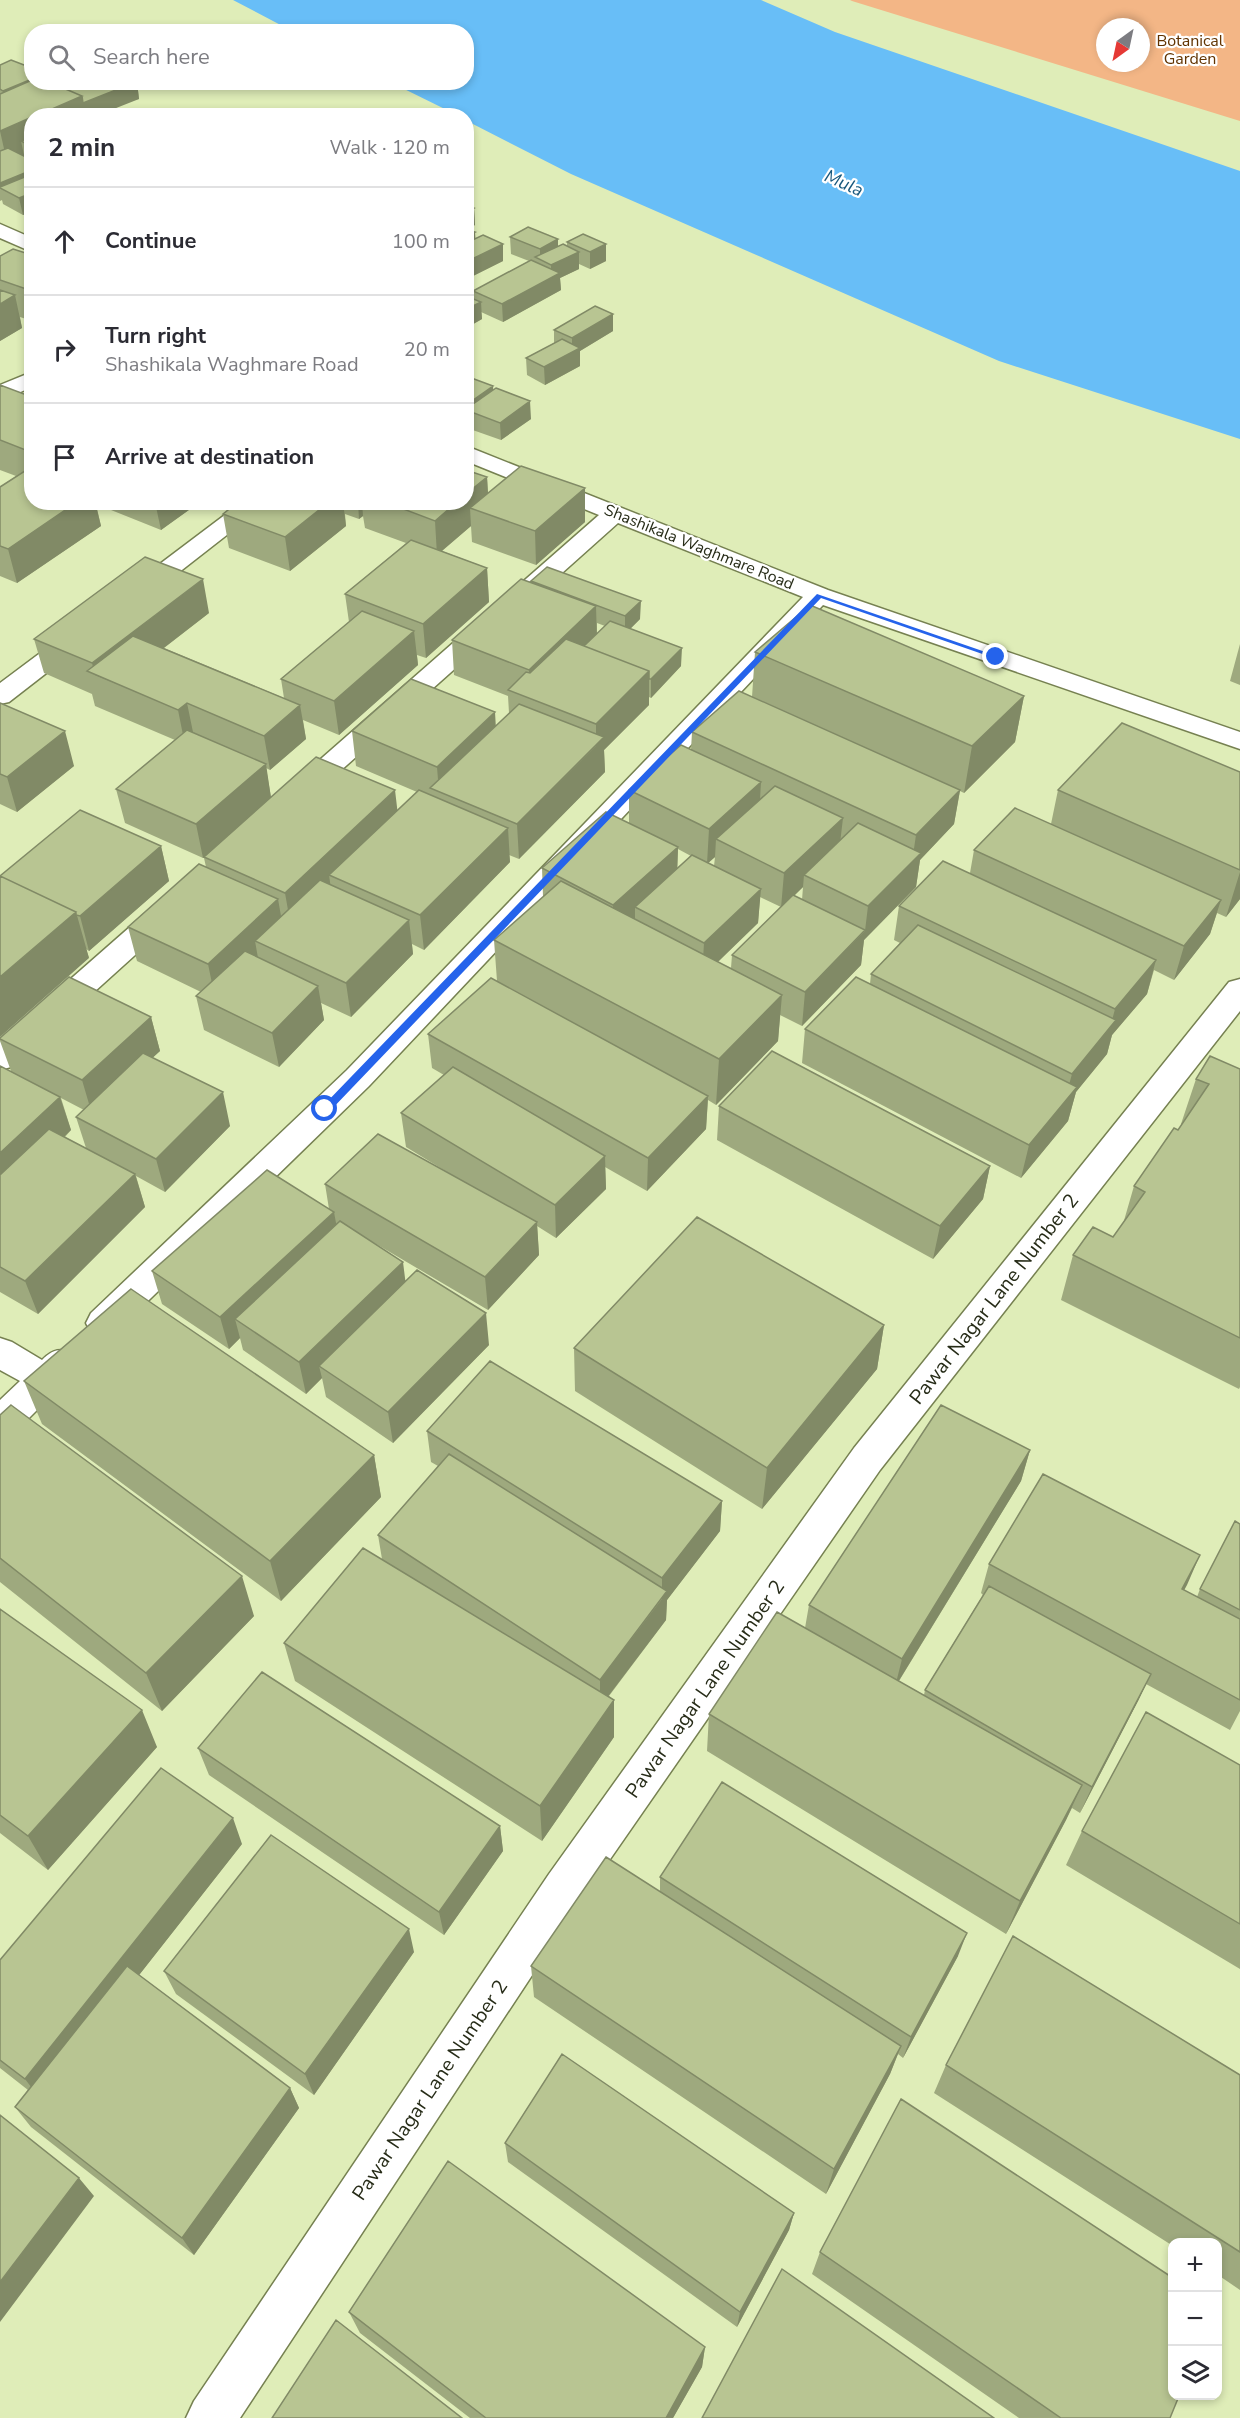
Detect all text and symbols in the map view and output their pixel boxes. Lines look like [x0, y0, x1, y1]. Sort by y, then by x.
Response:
north arrow [1096, 18, 1150, 72]
search box [24, 24, 474, 90]
park label: Botanical Garden [1156, 30, 1224, 70]
icon: search [45, 41, 78, 74]
text: Search here [93, 42, 210, 72]
text: 2 min [48, 130, 115, 165]
text: Walk · 120 m [330, 134, 450, 161]
water label: Mula [821, 164, 867, 202]
icon: ahead [48, 225, 81, 258]
text: Continue [105, 226, 196, 256]
text: 100 m [392, 228, 450, 255]
text: Turn right [105, 321, 206, 351]
icon: right [48, 333, 81, 366]
text: 20 m [404, 336, 450, 363]
text: Shashikala Waghmare Road [105, 351, 359, 378]
icon: arrive [48, 441, 81, 474]
text: Arrive at destination [105, 442, 314, 472]
street label: Shashikala Waghmare Road [601, 499, 797, 595]
route end [982, 643, 1008, 669]
route start [311, 1095, 337, 1121]
street label: Pawar Nagar Lane Number 2 [903, 1188, 1085, 1410]
street label: Pawar Nagar Lane Number 2 [619, 1575, 791, 1803]
street label: Pawar Nagar Lane Number 2 [346, 1974, 514, 2206]
map controls [1168, 2238, 1222, 2400]
button: + [1168, 2238, 1222, 2292]
button: − [1168, 2292, 1222, 2346]
button: layers [1168, 2346, 1222, 2400]

